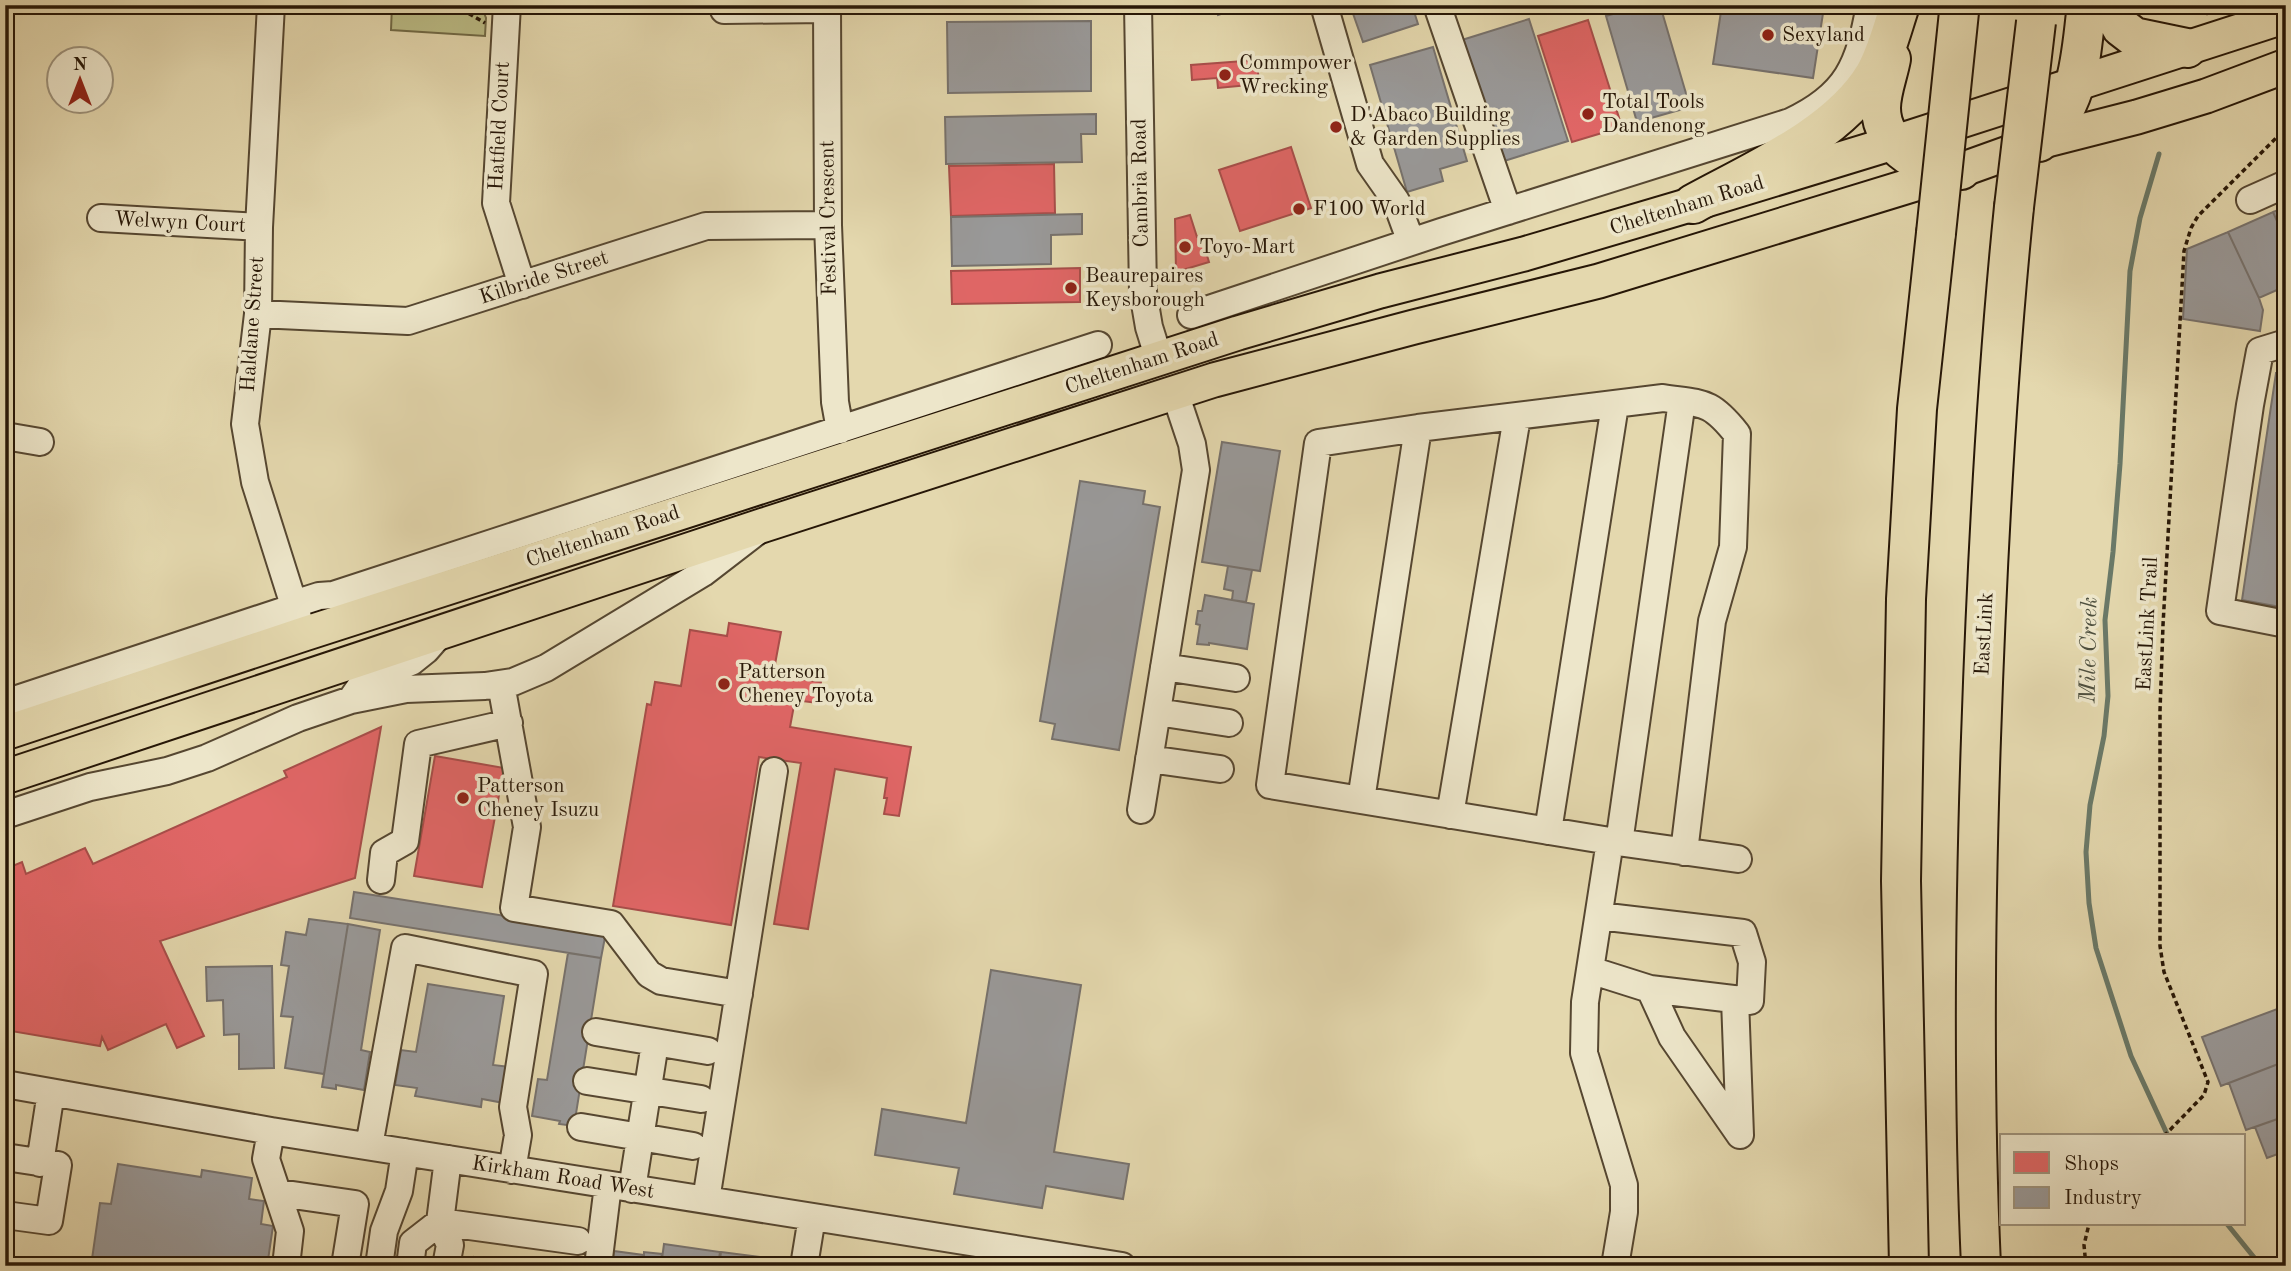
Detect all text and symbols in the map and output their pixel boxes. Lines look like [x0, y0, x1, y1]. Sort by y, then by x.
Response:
place label: Sexyland [1782, 25, 1865, 46]
marker: Sexyland [1760, 27, 1776, 43]
north arrow [46, 46, 116, 116]
place label: Commpower Wrecking [1239, 53, 1352, 98]
text: N [73, 56, 88, 75]
street label: Hatfield Court [486, 61, 514, 191]
marker: Commpower Wrecking [1217, 67, 1233, 83]
place label: Total Tools Dandenong [1602, 92, 1706, 137]
place label: D'Abaco Building & Garden Supplies [1350, 105, 1520, 150]
marker: Total Tools Dandenong [1580, 106, 1596, 122]
street label: Cambria Road [1129, 118, 1153, 248]
marker: D'Abaco Building & Garden Supplies [1328, 119, 1344, 135]
street label: Festival Crescent [817, 140, 841, 296]
street label: Cheltenham Road [1607, 173, 1767, 239]
place label: F100 World [1313, 199, 1426, 220]
marker: F100 World [1291, 201, 1307, 217]
street label: Welwyn Court [114, 209, 246, 237]
place label: Toyo-Mart [1199, 237, 1295, 258]
marker: Toyo-Mart [1177, 239, 1193, 255]
street label: Kilbride Street [477, 247, 611, 309]
street label: Haldane Street [238, 255, 268, 393]
place label: Beaurepaires Keysborough [1085, 266, 1205, 311]
marker: Beaurepaires Keysborough [1063, 280, 1079, 296]
street label: Cheltenham Road [1063, 329, 1222, 399]
street label: Cheltenham Road [524, 502, 683, 572]
street label: EastLink Trail [2134, 556, 2162, 692]
street label: EastLink [1972, 592, 1998, 676]
water label: Mile Creek [2077, 597, 2101, 704]
place label: Patterson Cheney Toyota [738, 662, 873, 707]
marker: Patterson Cheney Toyota [716, 676, 732, 692]
place label: Patterson Cheney Isuzu [477, 776, 599, 821]
marker: Patterson Cheney Isuzu [455, 790, 471, 806]
legend [2000, 1134, 2246, 1226]
street label: Kirkham Road West [470, 1153, 656, 1203]
text: Shops [2064, 1154, 2119, 1175]
text: Industry [2064, 1188, 2142, 1209]

